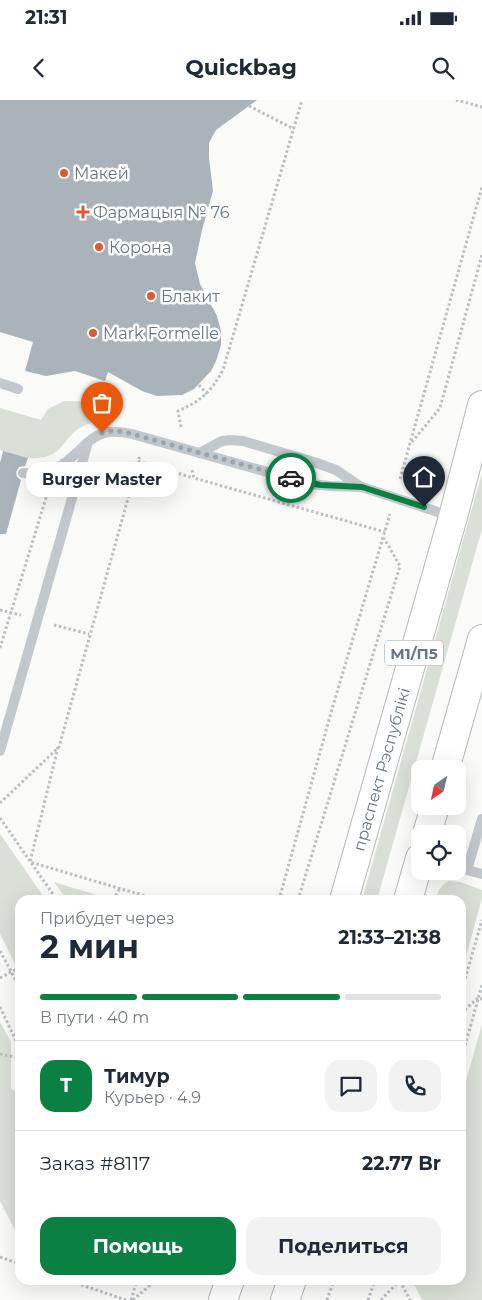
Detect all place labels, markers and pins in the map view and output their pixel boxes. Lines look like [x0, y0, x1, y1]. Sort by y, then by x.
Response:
place label: Макей [74, 164, 129, 183]
marker: Макей [58, 167, 70, 179]
place label: Фармацыя № 76 [93, 203, 230, 222]
marker: Фармацыя № 76 [77, 206, 89, 218]
place label: Корона [109, 238, 171, 257]
marker: Корона [93, 241, 105, 253]
place label: Блакит [161, 287, 220, 306]
marker: Блакит [145, 290, 157, 302]
place label: Mark Formelle [103, 324, 219, 343]
marker: Mark Formelle [87, 327, 99, 339]
pin [81, 382, 123, 433]
pin [403, 456, 445, 507]
callout: Burger Master [26, 463, 178, 498]

